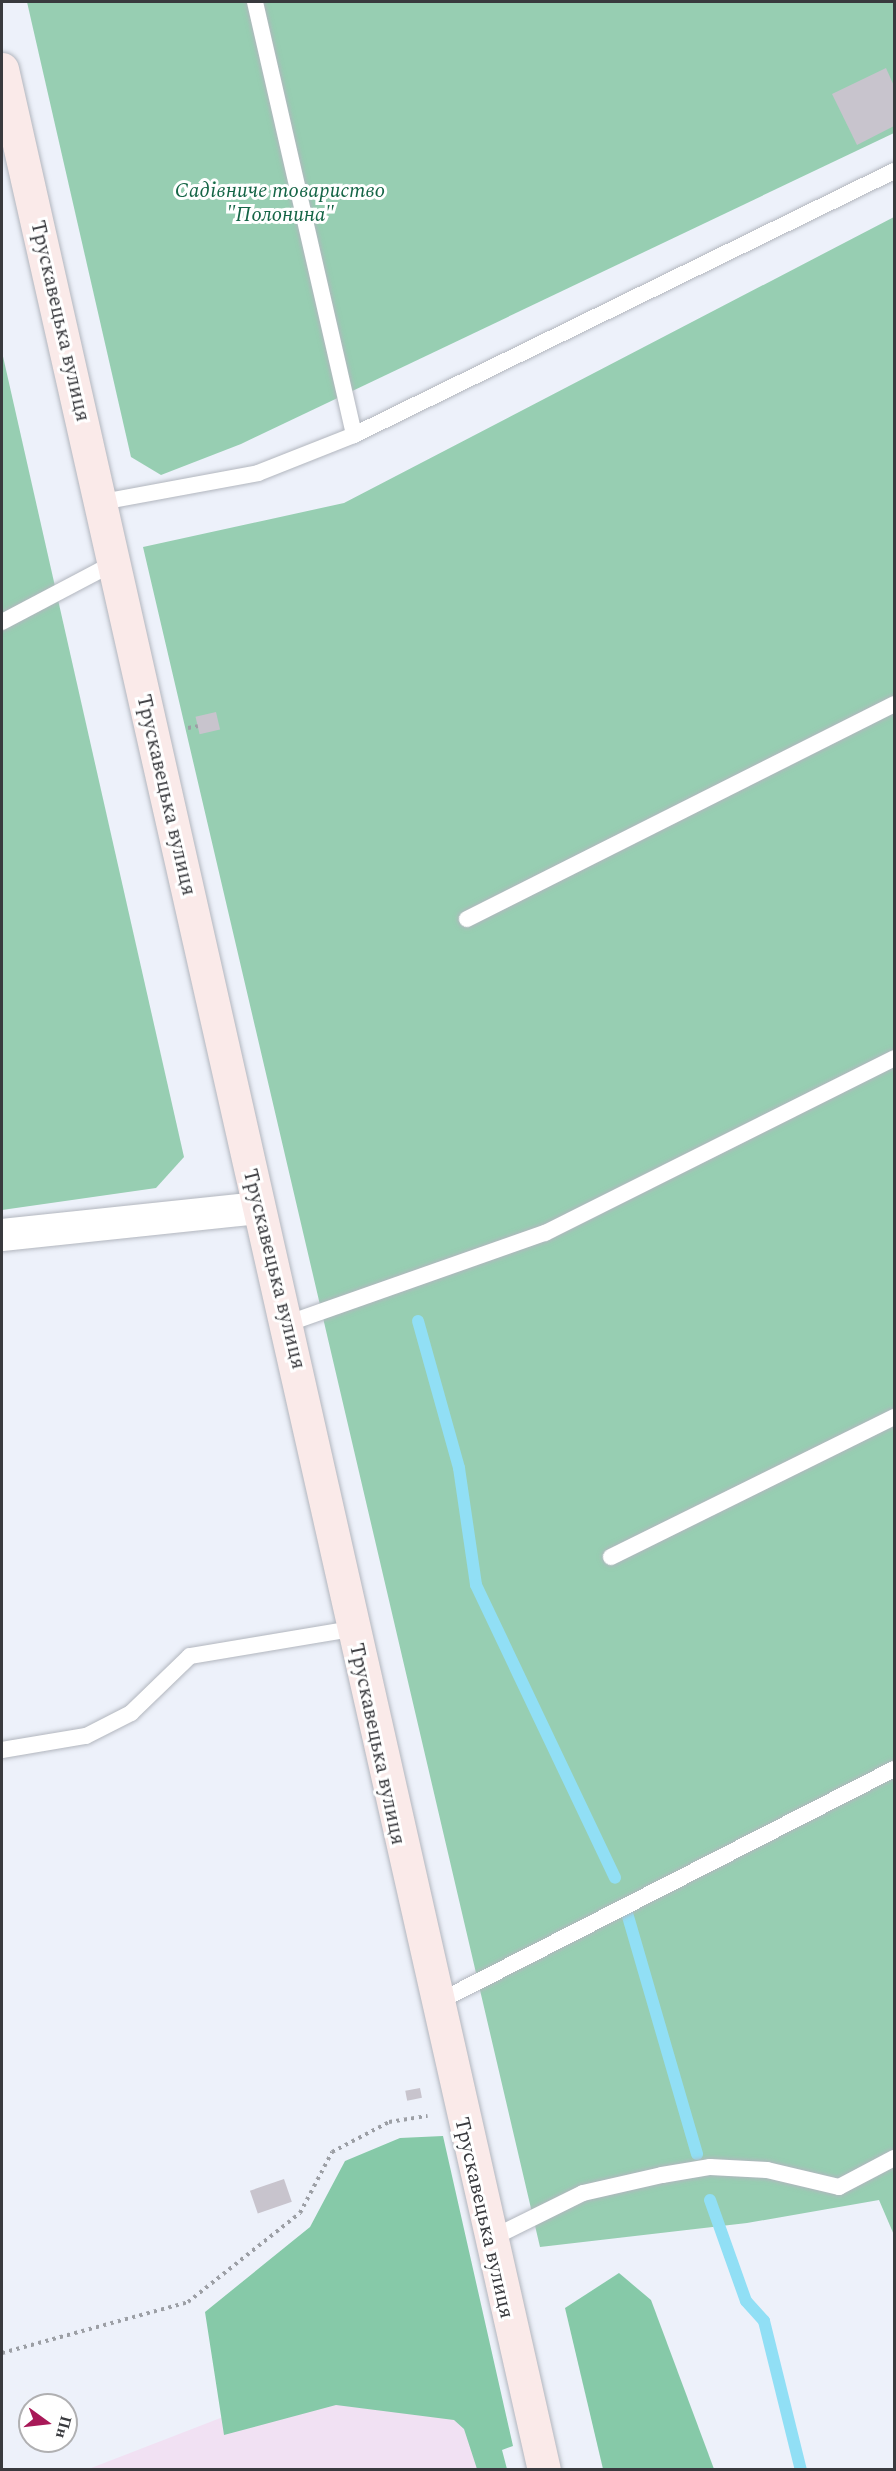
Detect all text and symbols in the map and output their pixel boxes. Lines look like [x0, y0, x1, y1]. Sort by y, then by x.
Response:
park label: Садівниче товариство "Полонина" [175, 178, 385, 228]
street label: Трускавецька вулиця [25, 218, 95, 424]
street label: Трускавецька вулиця [131, 692, 201, 898]
street label: Трускавецька вулиця [237, 1166, 311, 1372]
street label: Трускавецька вулиця [343, 1641, 411, 1847]
street label: Трускавецька вулиця [449, 2115, 519, 2321]
north arrow [18, 2393, 78, 2453]
text: Пн [49, 2413, 78, 2441]

